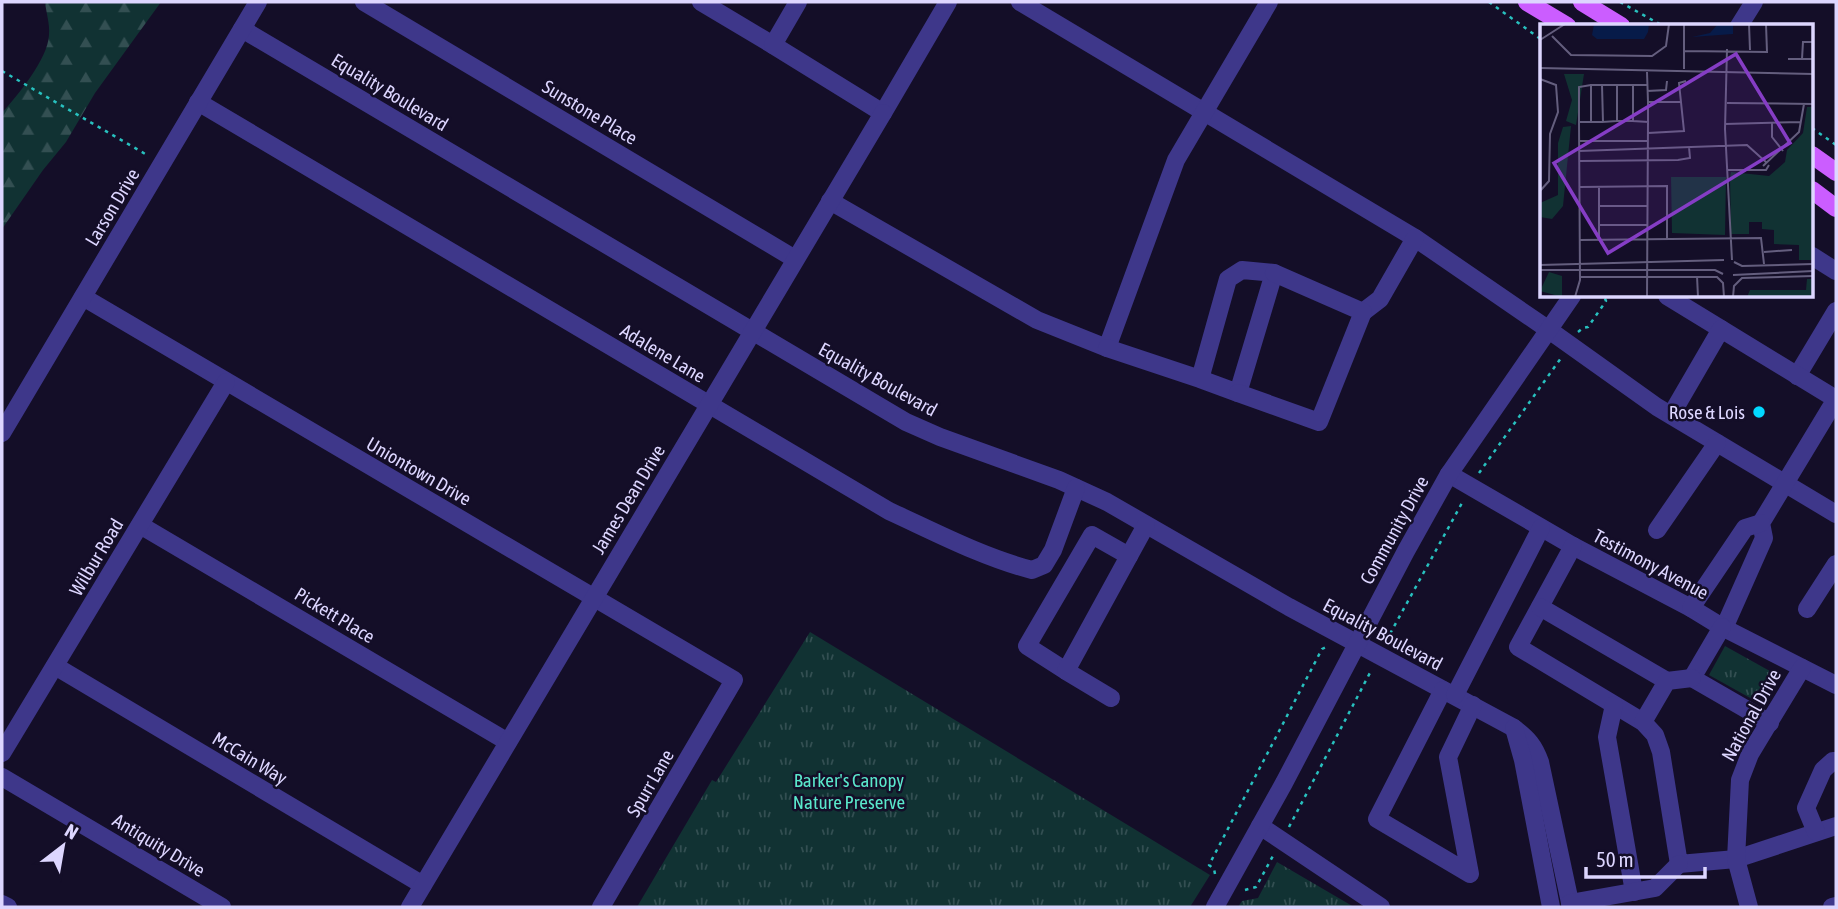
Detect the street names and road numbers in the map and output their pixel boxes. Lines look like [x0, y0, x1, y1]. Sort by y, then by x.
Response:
street label: Equality Boulevard [328, 49, 452, 135]
street label: Sunstone Place [539, 75, 641, 149]
street label: Larson Drive [80, 164, 144, 250]
street label: Adalene Lane [617, 319, 709, 387]
street label: Equality Boulevard [815, 337, 941, 421]
street label: Uniontown Drive [363, 432, 475, 510]
street label: James Dean Drive [587, 440, 669, 558]
street label: Community Drive [1355, 472, 1433, 588]
street label: Wilbur Road [64, 515, 128, 599]
street label: Testimony Avenue [1590, 524, 1712, 604]
street label: Pickett Place [291, 583, 379, 647]
street label: Equality Boulevard [1320, 593, 1446, 675]
street label: National Drive [1717, 665, 1785, 765]
street label: McCain Way [209, 727, 291, 789]
street label: Spurr Lane [622, 745, 678, 821]
street label: Antiquity Drive [109, 809, 209, 881]

